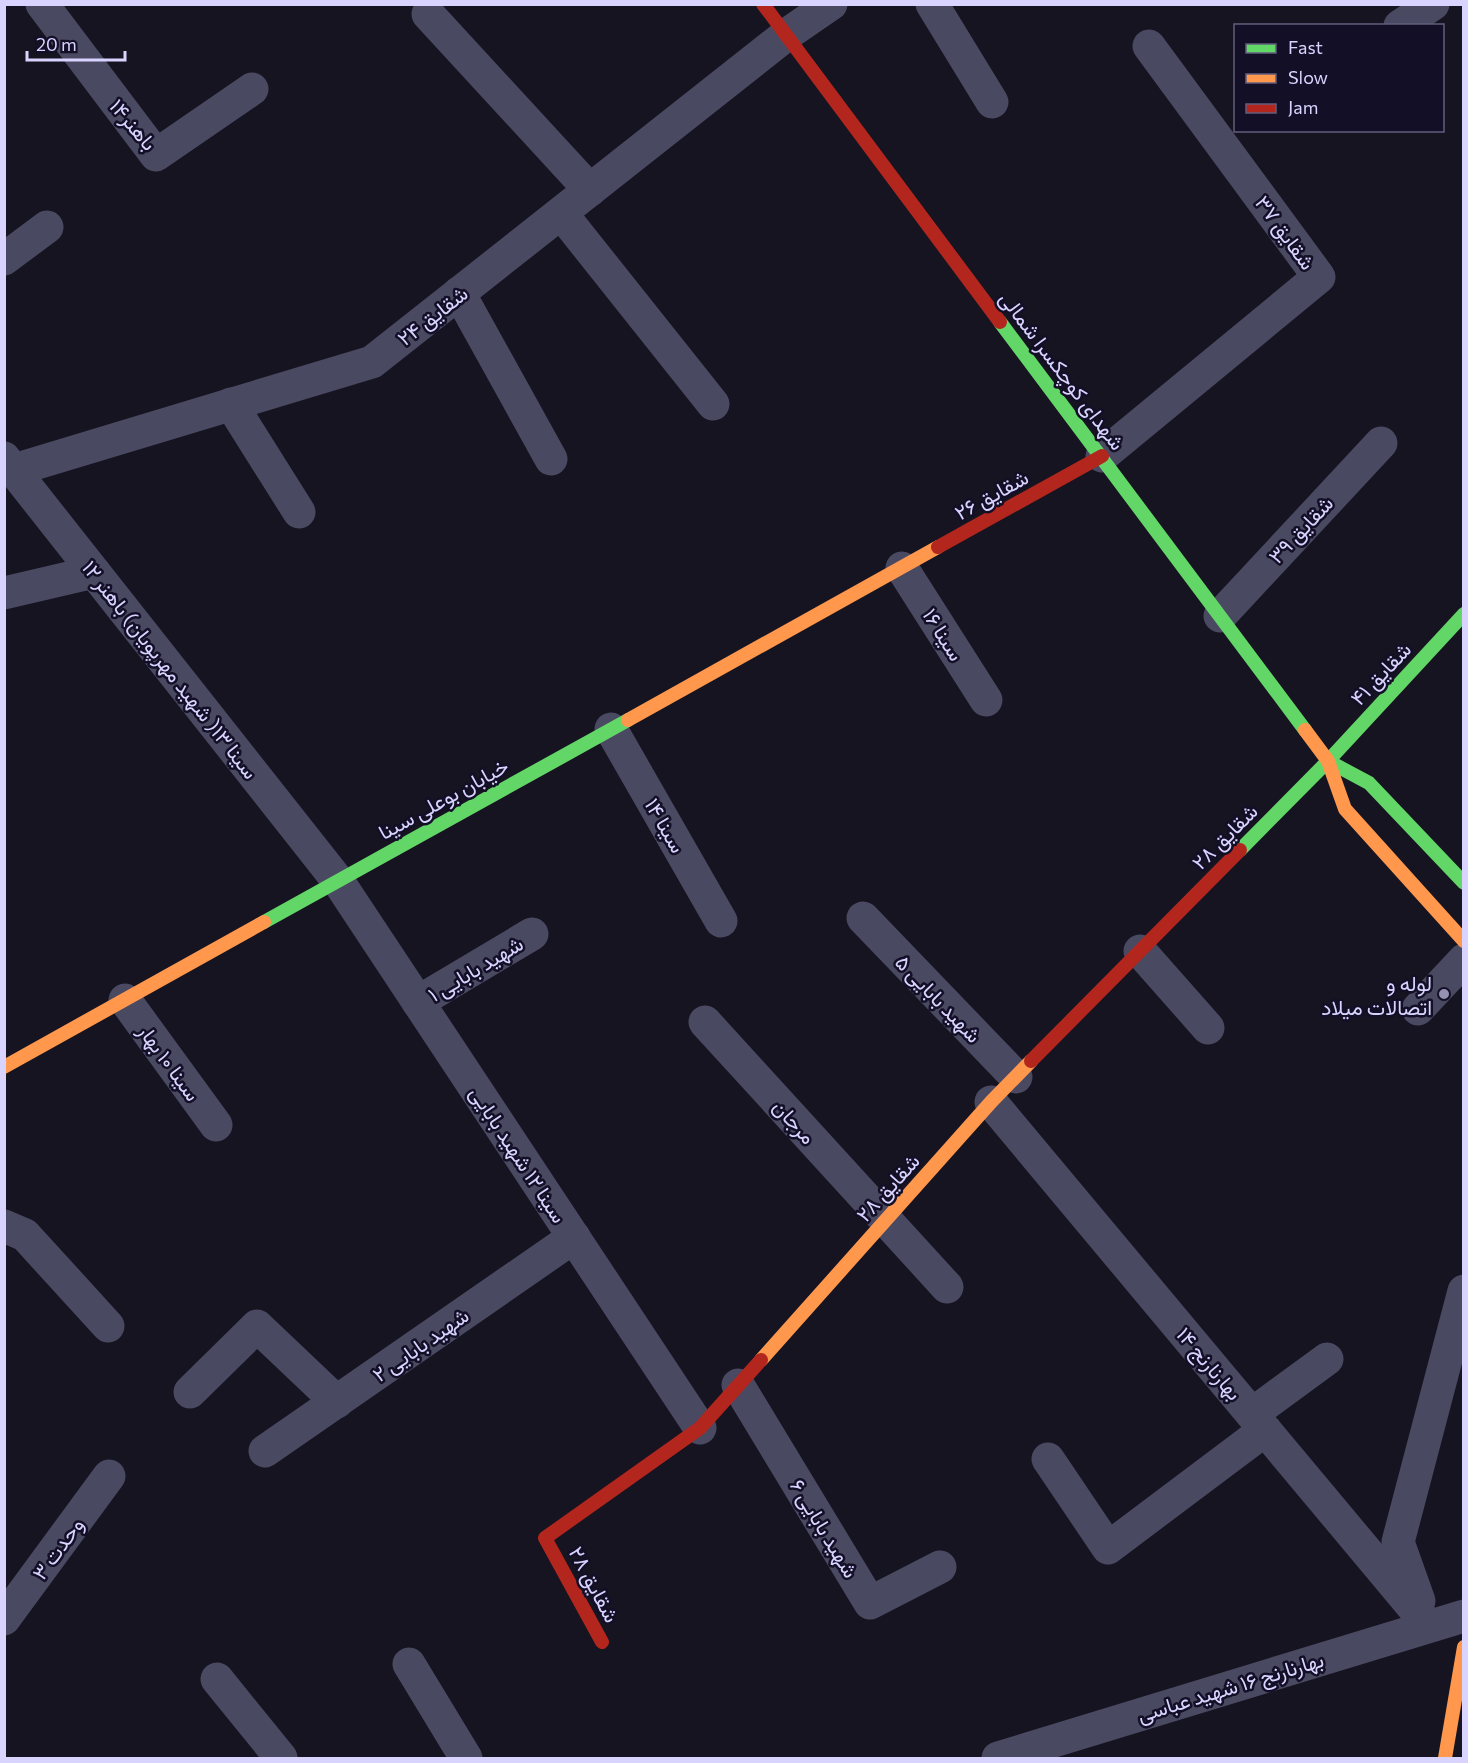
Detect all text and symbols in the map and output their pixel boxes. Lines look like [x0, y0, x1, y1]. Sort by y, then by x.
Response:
scale bar [27, 24, 124, 62]
legend [1234, 24, 1444, 132]
text: 20 m [36, 33, 77, 55]
text: Fast [1288, 36, 1323, 58]
text: Slow [1288, 66, 1328, 88]
street label: باهنر۱۴ [104, 93, 163, 156]
text: Jam [1288, 96, 1318, 118]
street label: شقایق ۳۷ [1250, 190, 1321, 275]
street label: شقایق ۲۴ [392, 280, 473, 351]
street label: شهدای کوچکسرا شمالی [993, 286, 1131, 456]
street label: شقایق ۲۶ [950, 464, 1033, 525]
street label: شقایق ۳۹ [1262, 490, 1338, 569]
street label: سینا ۱۳( شهید مهرپویان) باهنر ۱۲ [76, 555, 264, 785]
street label: سینا ۱۶ [917, 603, 970, 665]
street label: شقایق ۴۱ [1344, 636, 1416, 710]
street label: خیابان بوعلی سینا [374, 752, 513, 846]
street label: سینا ۱۴ [640, 793, 692, 857]
street label: شقایق ۲۸ [1186, 798, 1263, 875]
street label: شهید بابایی ۱ [423, 930, 528, 1008]
street label: شهید بابایی ۵ [889, 949, 987, 1049]
place label: لوله و اتصالات میلاد [1321, 970, 1432, 1020]
marker: لوله و اتصالات میلاد [1437, 987, 1451, 1001]
street label: سینا ۱۰ بهار [132, 1018, 206, 1107]
street label: سینا ۱۲ شهید بابایی [464, 1081, 573, 1228]
street label: مرجان [767, 1094, 822, 1150]
street label: شقایق ۲۸ [850, 1148, 925, 1227]
street label: شهید بابایی ۲ [367, 1302, 474, 1388]
street label: بهارنارنج ۱۴ [1170, 1321, 1248, 1407]
street label: شهید بابایی ۶ [784, 1474, 864, 1583]
street label: وحدت ۳ [26, 1512, 90, 1585]
street label: شقایق ۲۸ [564, 1542, 625, 1627]
street label: بهارنارنج ۱۶ شهید عباسی [1134, 1646, 1327, 1729]

